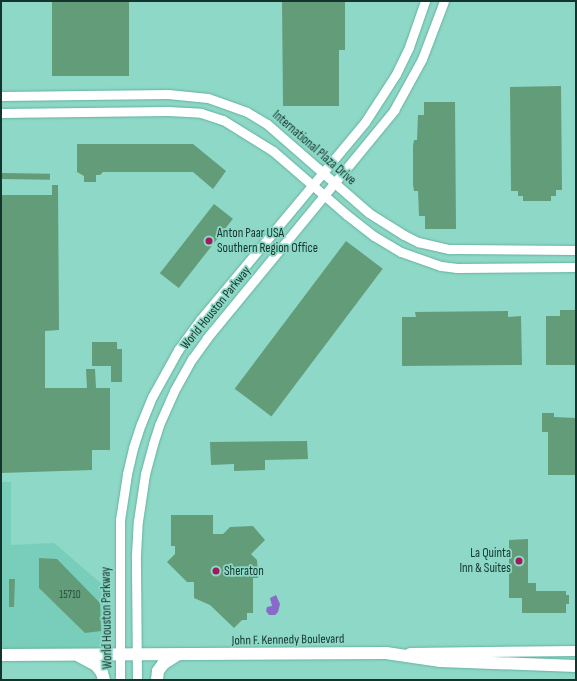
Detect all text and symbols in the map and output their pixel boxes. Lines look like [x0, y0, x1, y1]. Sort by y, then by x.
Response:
street label: International Plaza Drive [269, 107, 359, 189]
place label: Anton Paar USA Southern Region Office [217, 226, 318, 257]
marker: Anton Paar USA Southern Region Office [204, 236, 214, 246]
street label: World Houston Parkway [178, 263, 254, 353]
place label: La Quinta Inn & Suites [459, 546, 511, 577]
marker: La Quinta Inn & Suites [514, 556, 524, 566]
place label: Sheraton [224, 563, 264, 579]
marker: Sheraton [211, 566, 221, 576]
street label: World Houston Parkway [98, 567, 116, 669]
house number: 15710 [59, 588, 81, 602]
street label: John F. Kennedy Boulevard [232, 631, 344, 649]

